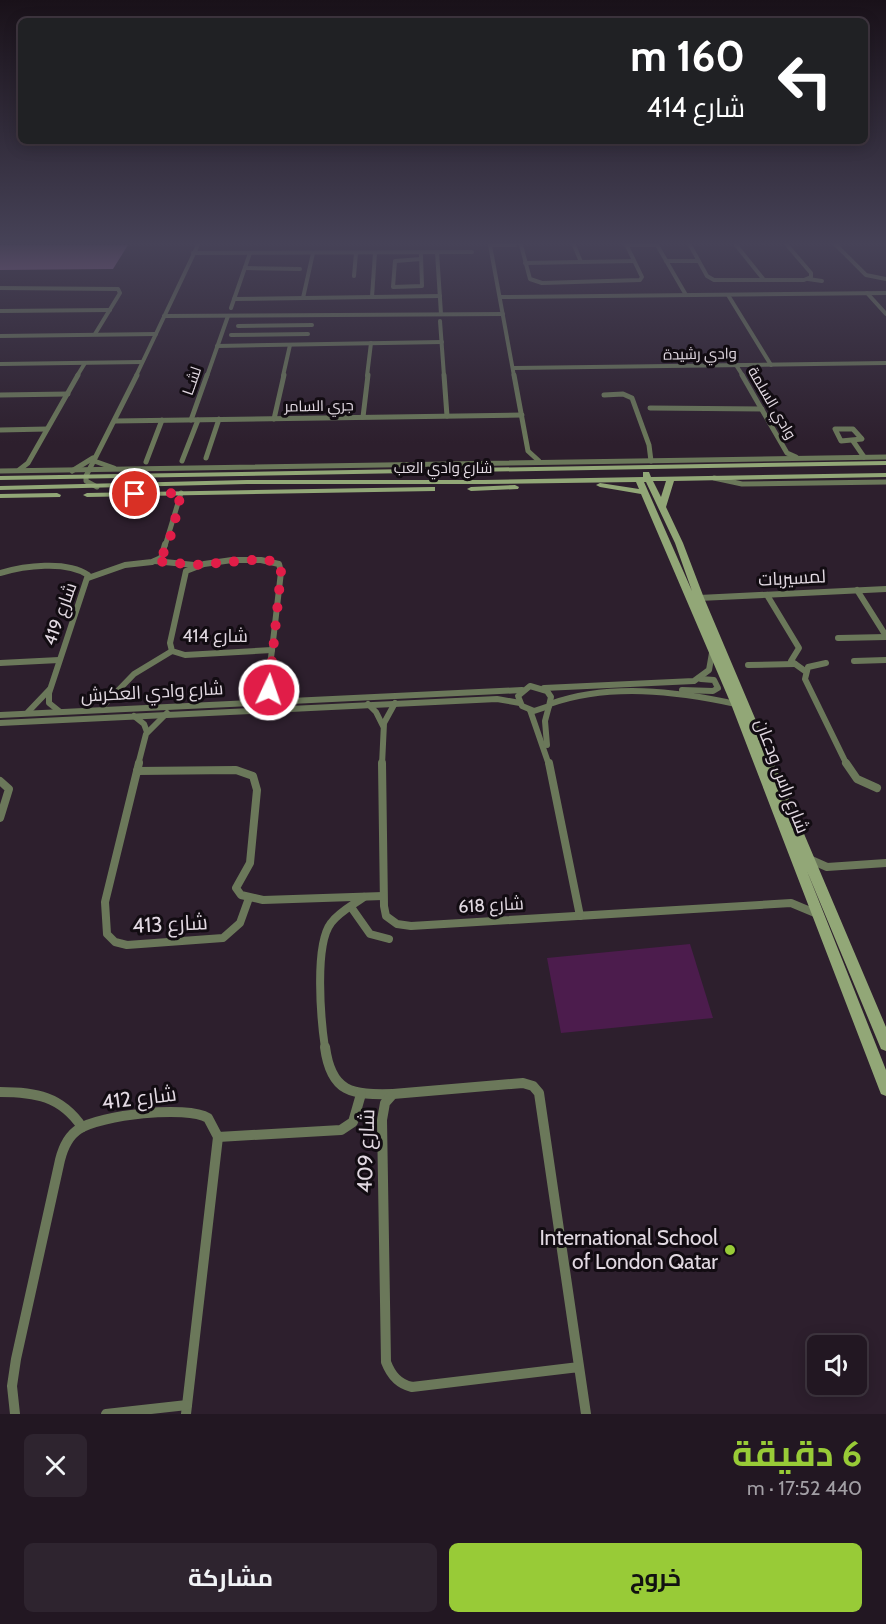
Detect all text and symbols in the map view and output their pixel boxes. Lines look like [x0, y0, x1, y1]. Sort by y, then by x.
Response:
text: 160 m [630, 30, 745, 82]
icon: left [766, 42, 844, 120]
text: شارع 414 [647, 91, 745, 124]
street label: وادي رشيدة [663, 344, 737, 367]
street label: لشــا [179, 364, 205, 398]
street label: وادي السلمة [741, 364, 800, 444]
street label: جري السامر [283, 396, 354, 419]
street label: شارع وادي العب [394, 459, 492, 480]
pin [109, 468, 160, 519]
icon: arrive [118, 477, 151, 510]
street label: لمسيربات [758, 565, 826, 591]
street label: شارع 419 [38, 579, 82, 649]
street label: شارع 414 [182, 625, 248, 648]
position arrow [237, 658, 301, 722]
street label: شارع وادي العكرش [80, 677, 224, 710]
street label: شارع راس ودعان [749, 716, 814, 837]
street label: شارع 618 [458, 892, 524, 919]
street label: شارع 413 [131, 909, 209, 940]
street label: شارع 412 [100, 1081, 178, 1116]
street label: شارع 409 [352, 1109, 381, 1194]
place label: International School of London Qatar [539, 1225, 718, 1274]
marker: International School of London Qatar [723, 1243, 737, 1257]
map controls [807, 1335, 867, 1395]
button: sound [807, 1335, 867, 1395]
text: 6 دقيقة [732, 1431, 862, 1475]
button: close [24, 1434, 87, 1497]
text: 440 m · 17:52 [747, 1476, 862, 1500]
button: مشاركة [24, 1543, 437, 1612]
button: خروج [449, 1543, 862, 1612]

